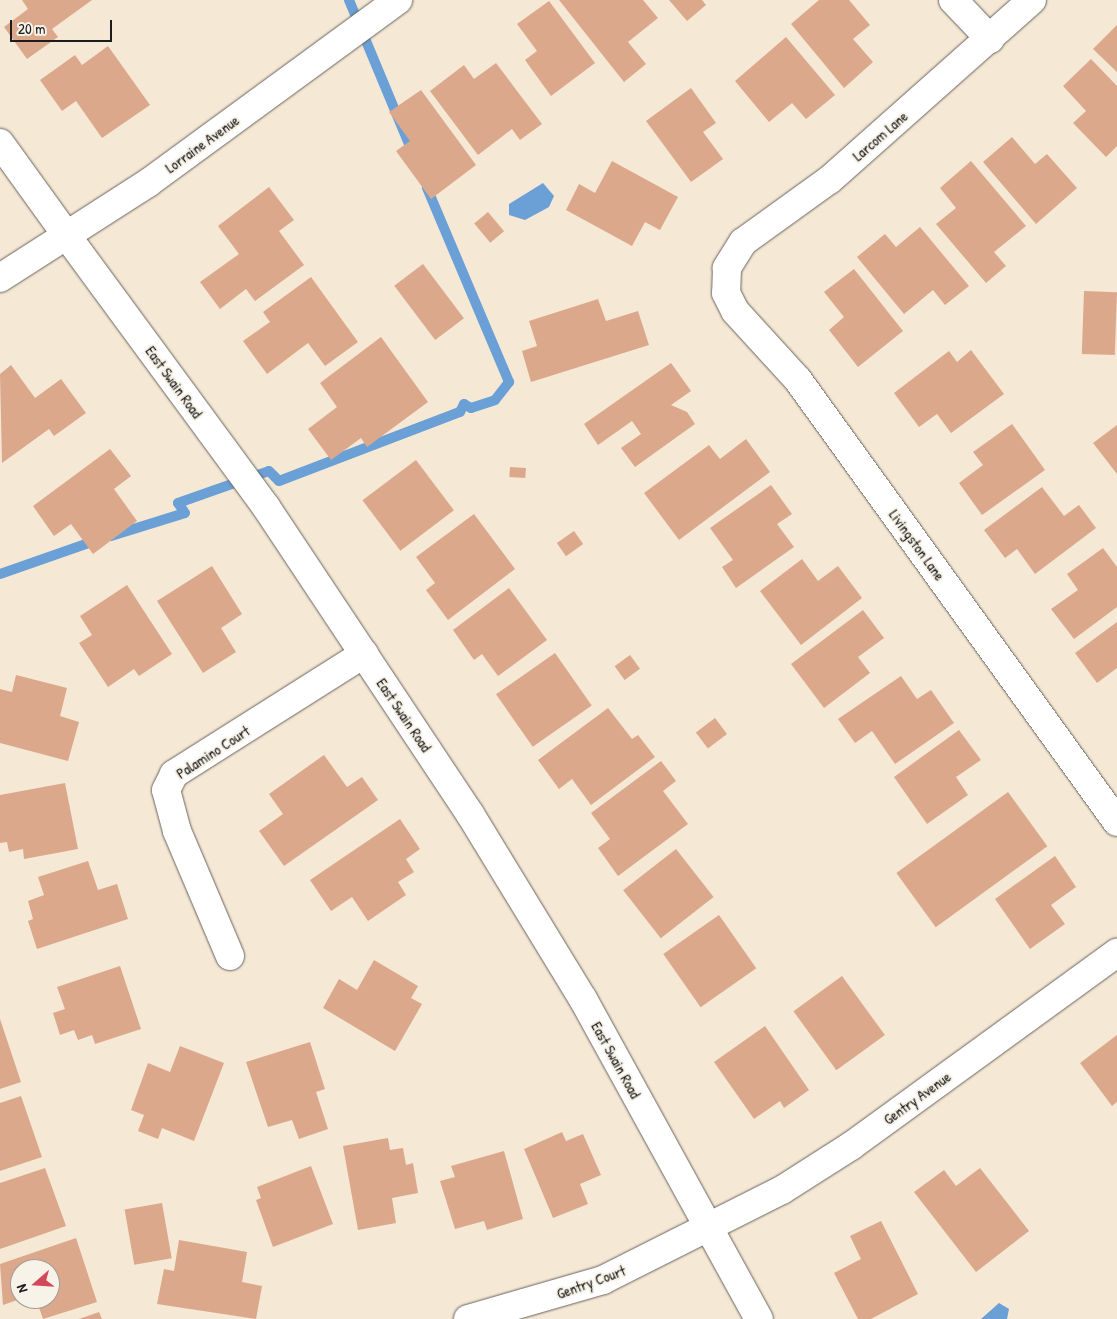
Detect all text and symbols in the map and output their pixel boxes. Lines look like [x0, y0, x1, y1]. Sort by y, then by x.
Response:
scale bar [12, 10, 115, 42]
text: 20 m [18, 18, 45, 39]
street label: Larcom Lane [849, 107, 911, 165]
street label: Lorraine Avenue [162, 111, 242, 177]
street label: East Swain Road [142, 342, 206, 422]
street label: Livingston Lane [885, 506, 949, 584]
street label: East Swain Road [373, 675, 435, 755]
street label: Palamino Court [173, 722, 253, 782]
street label: East Swain Road [588, 1019, 644, 1101]
street label: Gentry Avenue [880, 1068, 954, 1128]
north arrow [10, 1259, 60, 1309]
street label: Gentry Court [554, 1261, 628, 1303]
text: N [11, 1282, 31, 1295]

